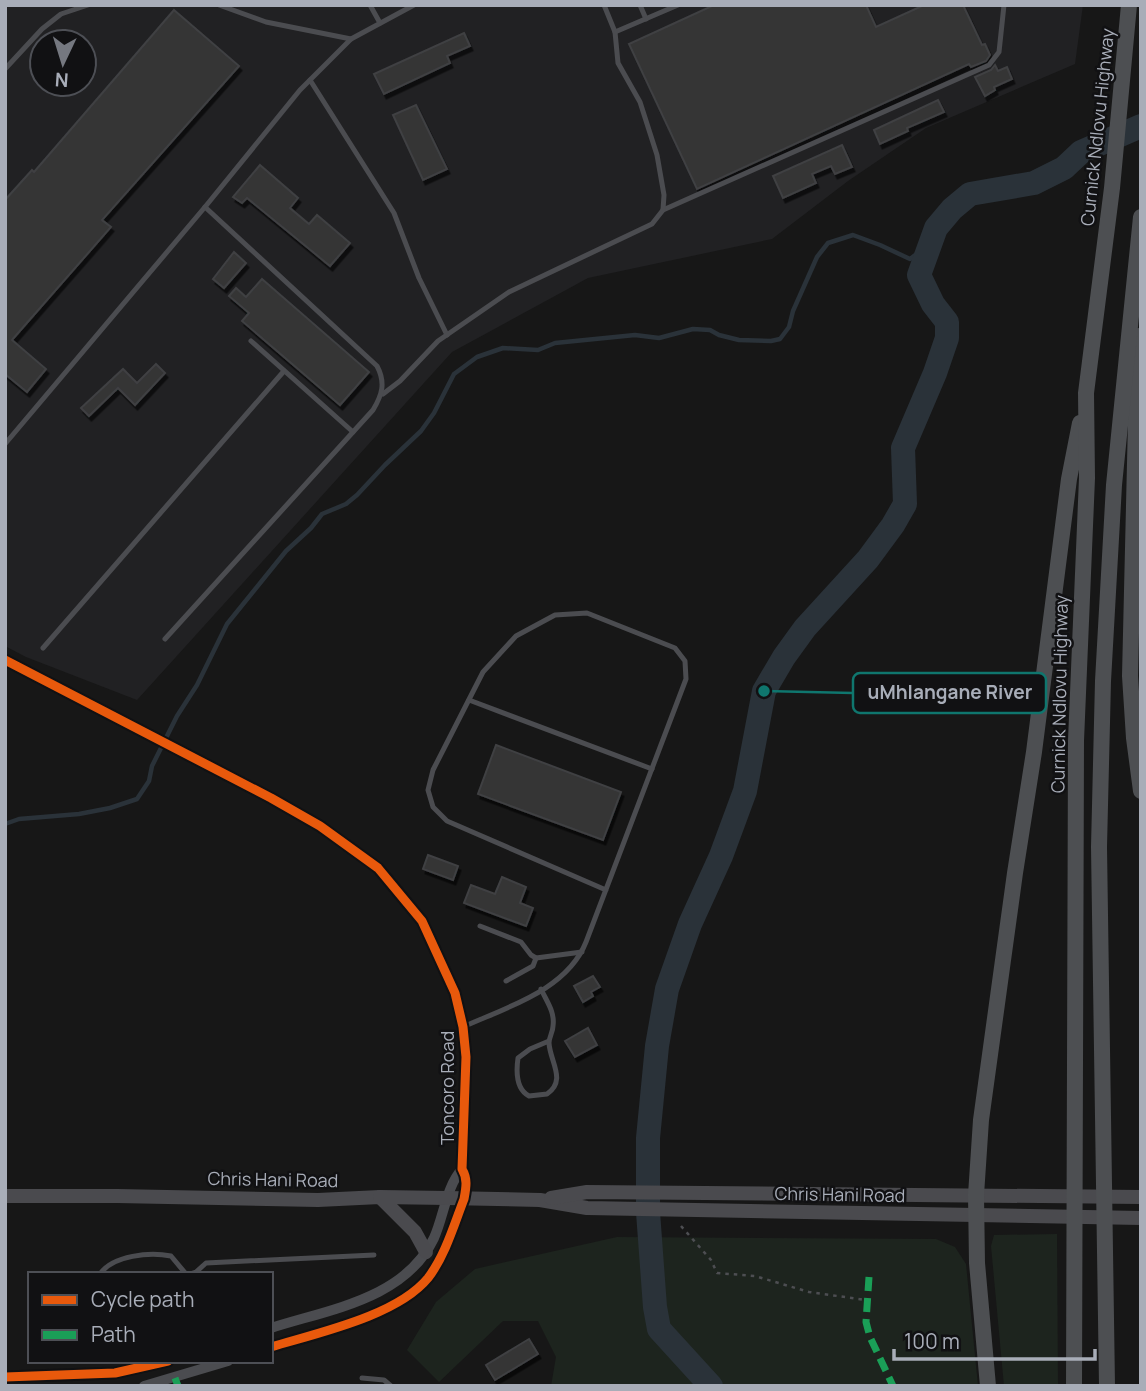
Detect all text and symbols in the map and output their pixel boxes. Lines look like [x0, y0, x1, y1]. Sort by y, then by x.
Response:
street label: Curnick Ndlovu Highway [1075, 27, 1119, 227]
north arrow [28, 28, 98, 98]
text: N [54, 67, 70, 93]
street label: Curnick Ndlovu Highway [1045, 594, 1073, 793]
callout: uMhlangane River [853, 673, 1046, 713]
text: uMhlangane River [868, 679, 1033, 705]
street label: Toncoro Road [435, 1031, 459, 1145]
street label: Chris Hani Road [207, 1166, 339, 1192]
street label: Chris Hani Road [774, 1181, 906, 1207]
legend [28, 1272, 273, 1363]
text: Cycle path [91, 1285, 194, 1313]
scale bar [894, 1318, 1095, 1362]
text: Path [91, 1320, 136, 1348]
text: 100 m [904, 1327, 960, 1355]

